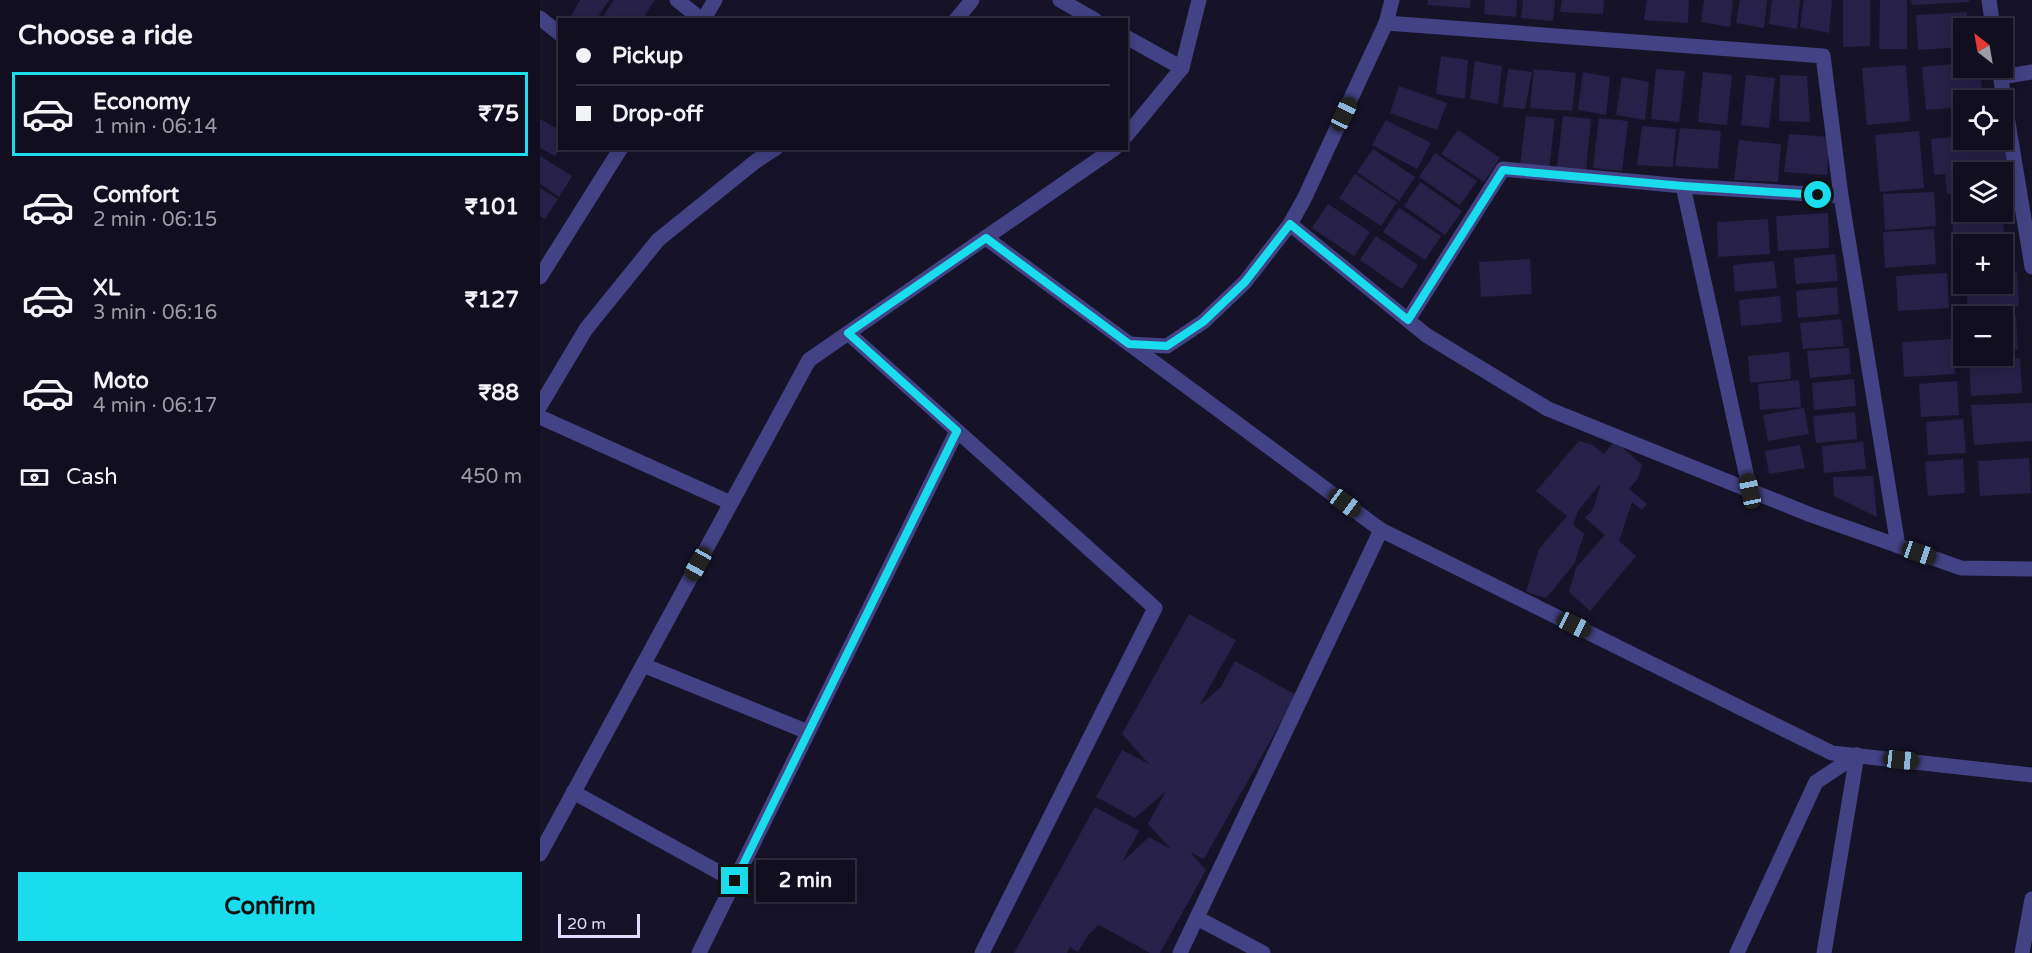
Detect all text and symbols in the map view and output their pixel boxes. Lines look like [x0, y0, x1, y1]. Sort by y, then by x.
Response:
north arrow [1953, 18, 2013, 78]
map controls [1953, 18, 2013, 366]
text: Choose a ride [18, 19, 193, 52]
text: Pickup [612, 43, 683, 69]
icon: car [21, 87, 75, 141]
text: Economy [93, 89, 190, 115]
button: locate [1953, 90, 2013, 150]
car [1328, 94, 1360, 134]
text: ₹75 [478, 101, 519, 127]
text: Drop-off [612, 101, 703, 127]
text: 1 min · 06:14 [93, 115, 217, 139]
button: layers [1953, 162, 2013, 222]
icon: car [21, 180, 75, 234]
route start [1804, 181, 1831, 208]
text: Comfort [93, 182, 179, 208]
text: ₹101 [465, 194, 519, 220]
text: 2 min · 06:15 [93, 208, 217, 232]
button: + [1953, 234, 2013, 294]
icon: car [21, 273, 75, 327]
text: XL [93, 275, 120, 301]
text: ₹127 [465, 287, 519, 313]
text: 3 min · 06:16 [93, 301, 217, 325]
button: − [1953, 306, 2013, 366]
icon: car [21, 366, 75, 420]
text: Moto [93, 368, 149, 394]
text: ₹88 [478, 380, 519, 406]
text: 4 min · 06:17 [93, 394, 217, 418]
icon: cash [18, 461, 51, 494]
text: Cash [66, 464, 118, 490]
text: 450 m [461, 465, 522, 489]
car [1737, 472, 1763, 510]
car [1325, 485, 1365, 521]
car [1899, 539, 1939, 567]
car [681, 544, 715, 584]
car [1554, 609, 1594, 641]
car [1882, 749, 1920, 771]
callout: 2 min [756, 860, 855, 902]
route end [721, 867, 748, 894]
text: 2 min [779, 869, 832, 893]
button: Confirm [18, 872, 522, 941]
scale bar [558, 911, 640, 938]
text: 20 m [567, 914, 606, 934]

